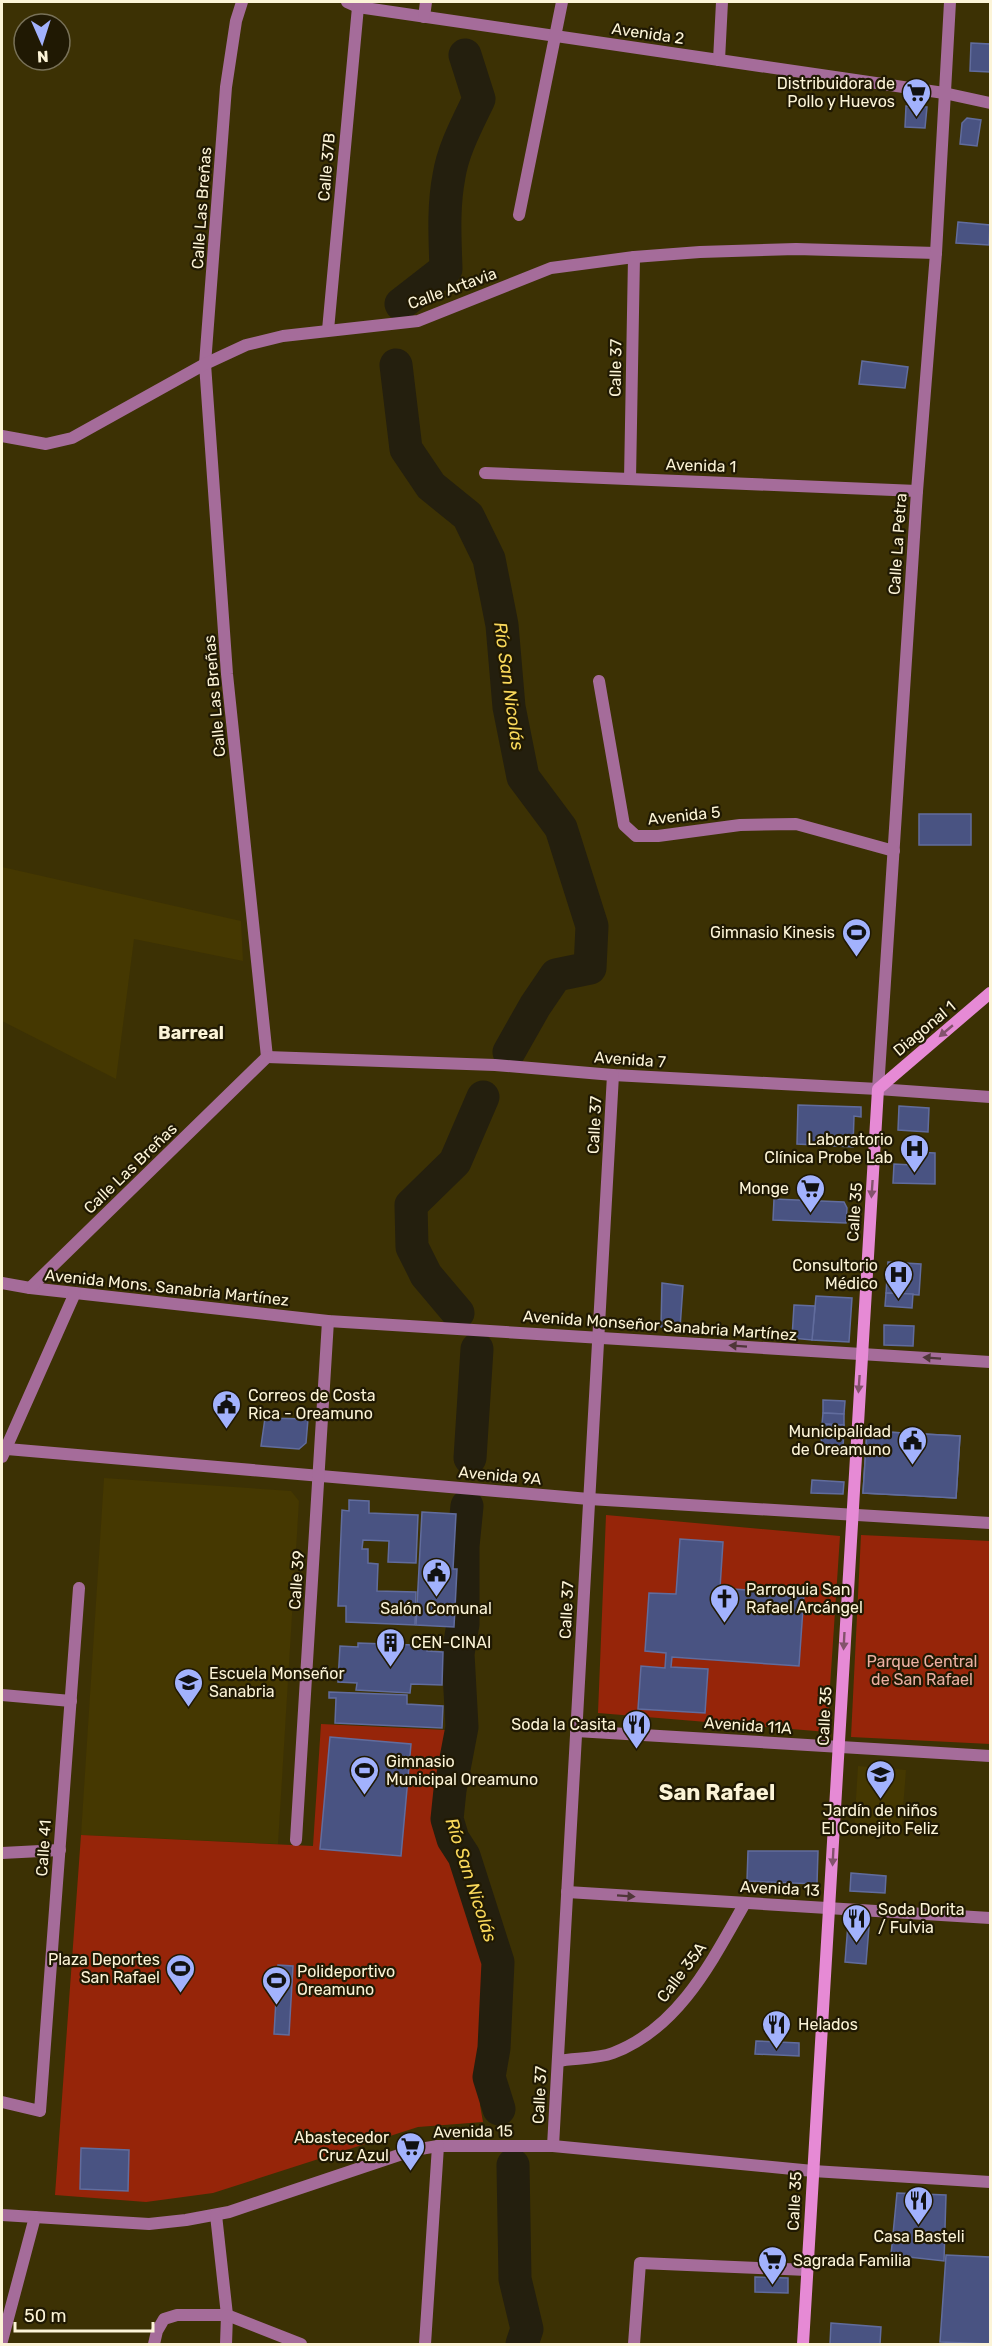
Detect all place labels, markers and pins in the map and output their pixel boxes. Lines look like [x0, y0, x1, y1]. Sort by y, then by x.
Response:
place label: Distribuidora de Pollo y Huevos [777, 74, 895, 111]
supermarket icon: Distribuidora de Pollo y Huevos [900, 76, 932, 118]
sports icon: Gimnasio Kinesis [840, 916, 872, 958]
place label: Gimnasio Kinesis [710, 923, 835, 942]
place label: Laboratorio Clínica Probe Lab [764, 1130, 893, 1167]
hospital icon: Laboratorio Clínica Probe Lab [898, 1132, 930, 1174]
supermarket icon: Monge [794, 1172, 826, 1214]
place label: Monge [739, 1179, 789, 1198]
place label: Consultorio Médico [792, 1256, 878, 1293]
hospital icon: Consultorio Médico [883, 1258, 915, 1300]
place label: Correos de Costa Rica - Oreamuno [248, 1386, 376, 1423]
public building icon: Correos de Costa Rica - Oreamuno [211, 1388, 243, 1430]
place label: Municipalidad de Oreamuno [788, 1422, 891, 1459]
public building icon: Municipalidad de Oreamuno [896, 1424, 928, 1466]
public building icon: Salón Comunal [420, 1556, 452, 1598]
place label: Parroquia San Rafael Arcángel [746, 1580, 863, 1617]
church icon: Parroquia San Rafael Arcángel [709, 1582, 741, 1624]
place label: Salón Comunal [380, 1599, 492, 1618]
building icon: CEN-CINAI [374, 1626, 406, 1668]
place label: CEN-CINAI [411, 1633, 491, 1652]
place label: Escuela Monseñor Sanabria [209, 1664, 345, 1701]
school or university icon: Escuela Monseñor Sanabria [172, 1666, 204, 1708]
restaurant icon: Soda la Casita [621, 1708, 653, 1750]
place label: Soda la Casita [511, 1715, 616, 1734]
place label: Gimnasio Municipal Oreamuno [386, 1752, 538, 1789]
sports icon: Gimnasio Municipal Oreamuno [349, 1754, 381, 1796]
school or university icon: Jardín de niños El Conejito Feliz [864, 1758, 896, 1800]
place label: Jardín de niños El Conejito Feliz [821, 1801, 939, 1838]
place label: Soda Dorita / Fulvia [878, 1900, 965, 1937]
restaurant icon: Soda Dorita / Fulvia [841, 1902, 873, 1944]
place label: Plaza Deportes San Rafael [48, 1950, 160, 1987]
sports icon: Plaza Deportes San Rafael [165, 1952, 197, 1994]
place label: Polideportivo Oreamuno [297, 1962, 395, 1999]
sports icon: Polideportivo Oreamuno [260, 1964, 292, 2006]
restaurant icon: Helados [761, 2008, 793, 2050]
place label: Helados [798, 2015, 858, 2034]
place label: Abastecedor Cruz Azul [294, 2128, 389, 2165]
supermarket icon: Abastecedor Cruz Azul [394, 2130, 426, 2172]
restaurant icon: Casa Basteli [903, 2184, 935, 2226]
place label: Casa Basteli [873, 2227, 965, 2246]
supermarket icon: Sagrada Familia [756, 2244, 788, 2286]
place label: Sagrada Familia [793, 2251, 911, 2270]

